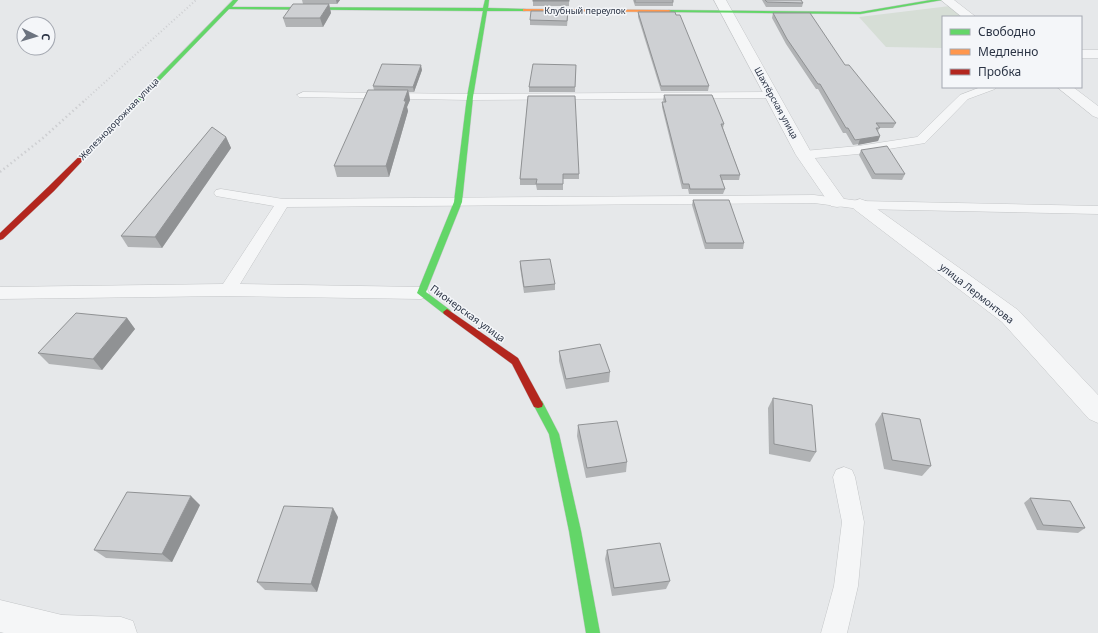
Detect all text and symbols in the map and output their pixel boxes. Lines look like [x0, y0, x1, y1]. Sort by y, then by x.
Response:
street label: Клубный переулок [544, 4, 626, 17]
north arrow [16, 16, 56, 56]
legend [942, 16, 1082, 88]
text: Свободно [978, 23, 1036, 40]
text: С [39, 33, 54, 41]
text: Медленно [978, 43, 1038, 60]
text: Пробка [978, 63, 1021, 80]
street label: Шахтёрская улица [751, 64, 802, 141]
street label: Железнодорожная улица [76, 75, 162, 163]
street label: улица Лермонтова [937, 259, 1017, 327]
street label: Пионерская улица [428, 281, 508, 345]

